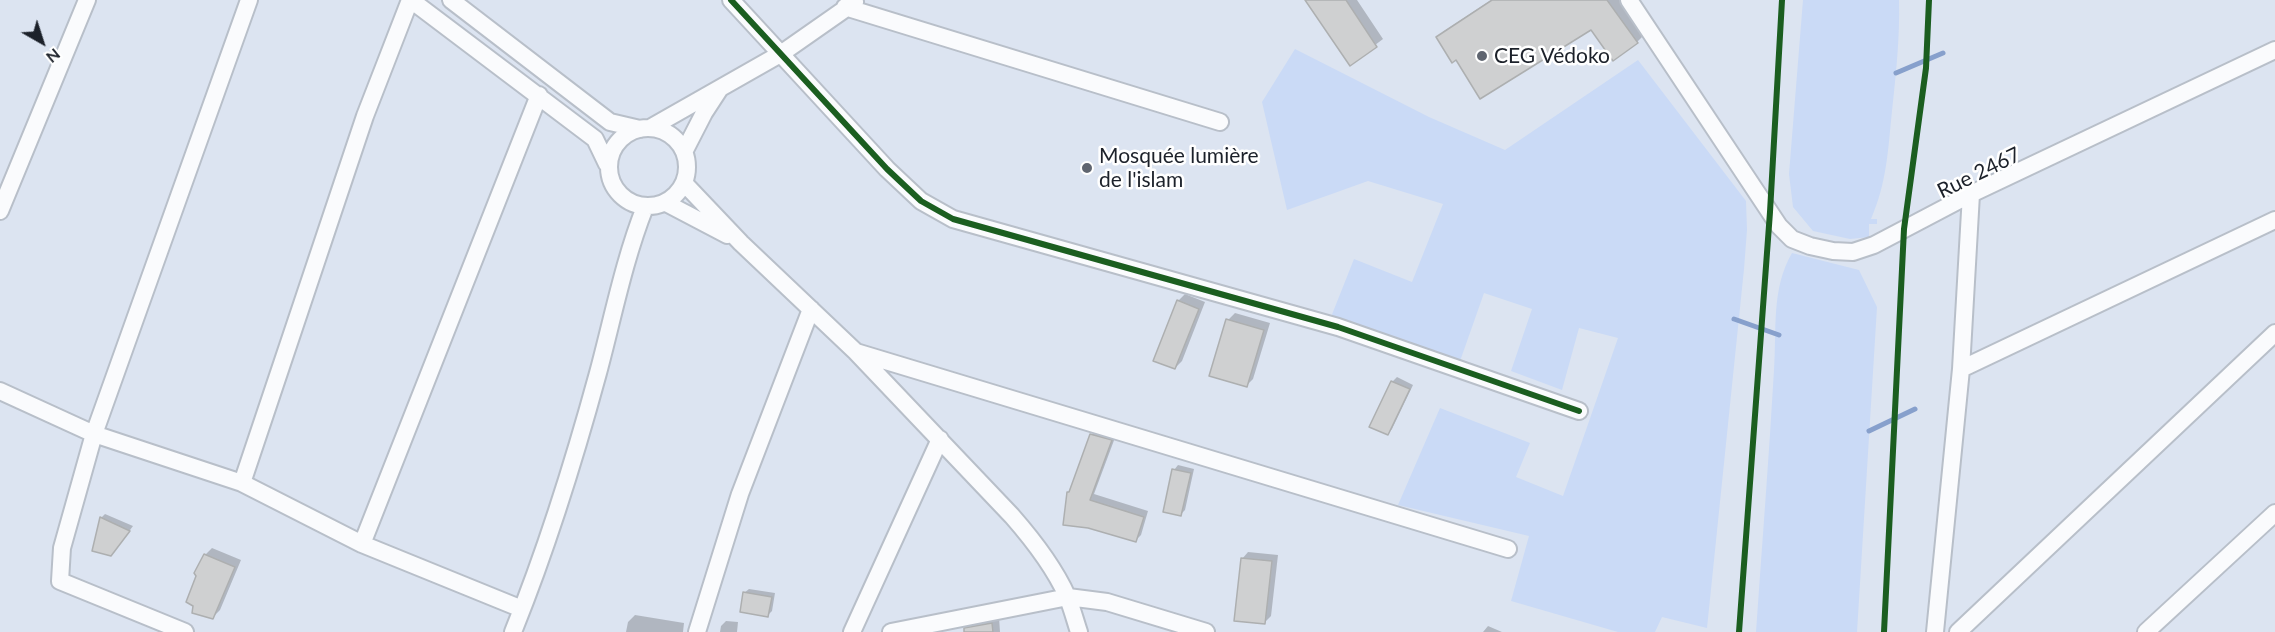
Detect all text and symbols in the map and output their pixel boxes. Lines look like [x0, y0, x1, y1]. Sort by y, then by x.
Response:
north arrow [12, 12, 72, 72]
place label: CEG Védoko [1494, 43, 1610, 69]
text: N [43, 45, 64, 68]
marker: CEG Védoko [1475, 49, 1489, 63]
street label: Rue 2467 [1933, 142, 2025, 204]
place label: Mosquée lumière de l'islam [1099, 143, 1259, 193]
marker: Mosquée lumière de l'islam [1080, 161, 1094, 175]

